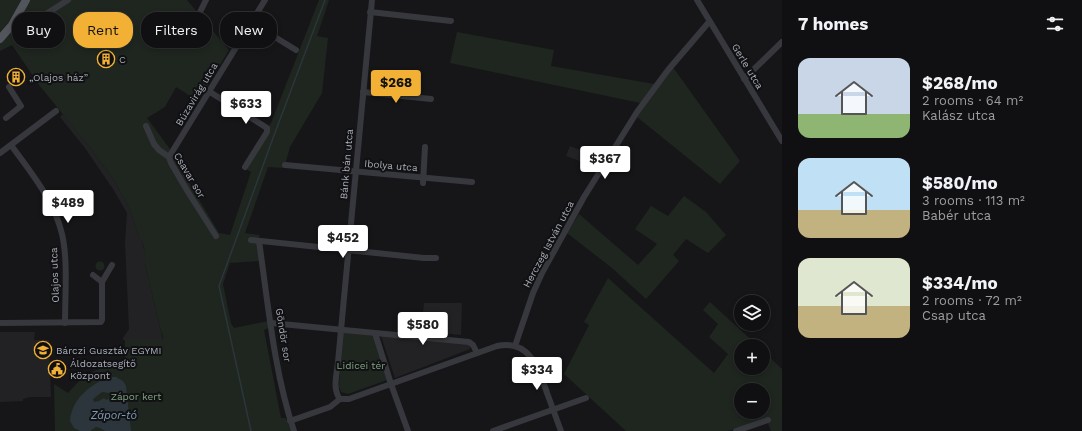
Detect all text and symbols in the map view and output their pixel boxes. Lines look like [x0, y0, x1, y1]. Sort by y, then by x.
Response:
chip: Buy [12, 12, 65, 48]
chip: Rent [73, 12, 133, 48]
chip: Filters [141, 12, 212, 48]
chip: New [220, 12, 277, 48]
icon: filters [1044, 13, 1066, 35]
text: 7 homes [798, 14, 868, 34]
street label: Gerle utca [730, 42, 766, 91]
building icon: C [96, 49, 116, 69]
place label: C [119, 54, 126, 65]
street label: Búzavirág utca [173, 61, 220, 128]
building icon: „Olajos ház” [6, 67, 26, 87]
pin: $268 [372, 70, 420, 104]
place label: „Olajos ház” [29, 72, 88, 83]
text: $268/mo [922, 73, 998, 93]
icon: home [830, 74, 878, 122]
text: $268 [380, 75, 412, 90]
pin: $633 [222, 91, 270, 125]
text: 2 rooms · 64 m² [922, 93, 1023, 108]
text: $633 [230, 96, 262, 111]
text: Kalász utca [922, 108, 995, 123]
street label: Bánk bán utca [338, 128, 355, 200]
pin: $367 [581, 146, 629, 180]
street label: Csavar sor [172, 151, 207, 200]
text: $367 [589, 151, 621, 166]
street label: Ibolya utca [364, 158, 418, 173]
text: $580/mo [922, 173, 998, 193]
icon: home [830, 174, 878, 222]
pin: $489 [44, 190, 92, 224]
text: 3 rooms · 113 m² [922, 193, 1025, 208]
text: $489 [52, 195, 84, 210]
street label: Herczeg István utca [521, 199, 576, 289]
text: Babér utca [922, 208, 991, 223]
pin: $452 [319, 225, 367, 259]
text: $452 [327, 230, 359, 245]
street label: Olajos utca [48, 247, 61, 303]
text: $334/mo [922, 273, 998, 293]
icon: home [830, 274, 878, 322]
text: 2 rooms · 72 m² [922, 293, 1022, 308]
map controls [734, 295, 770, 419]
button: layers [734, 295, 770, 331]
street label: Göndör sor [274, 307, 293, 363]
text: Csap utca [922, 308, 986, 323]
pin: $580 [399, 312, 447, 346]
text: $580 [407, 317, 439, 332]
button: + [734, 339, 770, 375]
school or university icon: Bárczi Gusztáv EGYMI [33, 340, 53, 360]
place label: Bárczi Gusztáv EGYMI [56, 345, 162, 356]
pin: $334 [513, 357, 561, 391]
place label: Áldozatsegítő Központ [70, 358, 136, 381]
public building icon: Áldozatsegítő Központ [47, 359, 67, 379]
park label: Lidicei tér [337, 360, 385, 371]
text: $334 [521, 362, 553, 377]
button: − [734, 383, 770, 419]
park label: Zápor kert [111, 391, 162, 402]
water label: Zápor-tó [90, 409, 137, 422]

